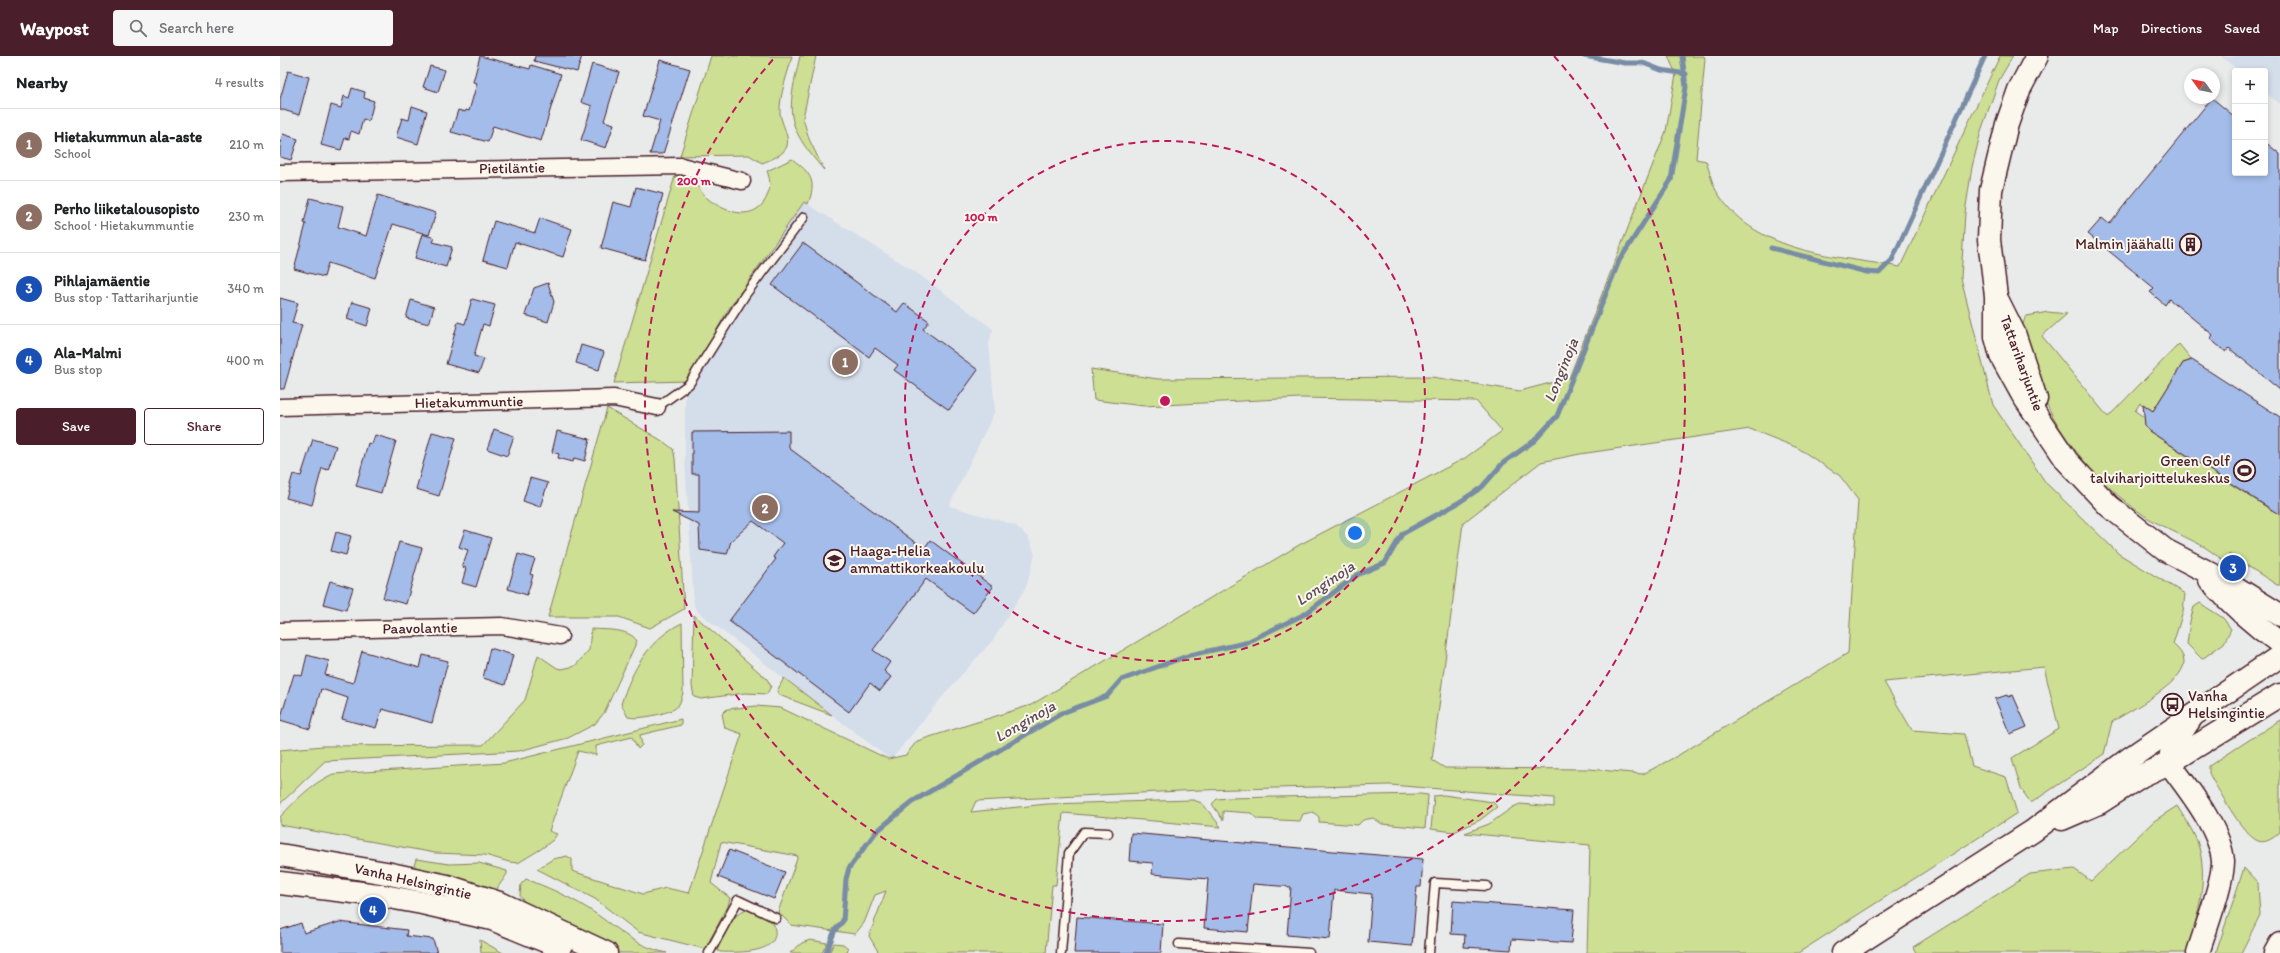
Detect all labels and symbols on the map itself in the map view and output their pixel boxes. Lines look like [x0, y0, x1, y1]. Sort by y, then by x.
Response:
north arrow [2184, 68, 2220, 104]
street label: Pietiläntie [479, 158, 545, 178]
text: 200 m [677, 174, 712, 188]
text: 100 m [964, 210, 998, 224]
building icon: Malmin jäähalli [2177, 231, 2203, 257]
place label: Malmin jäähalli [2075, 235, 2174, 253]
street label: Tattariharjuntie [1996, 313, 2048, 413]
water label: Longinoja [1540, 335, 1583, 405]
pin: 1 [832, 347, 858, 377]
street label: Hietakummuntie [414, 392, 524, 412]
centre of rings [1158, 394, 1172, 408]
place label: Green Golf talviharjoittelukeskus [2090, 452, 2230, 487]
sports icon: Green Golf talviharjoittelukeskus [2232, 457, 2258, 483]
pin: 2 [752, 493, 778, 523]
your location [1345, 523, 1365, 543]
place label: Haaga-Helia ammattikorkeakoulu [850, 542, 985, 577]
school or university icon: Haaga-Helia ammattikorkeakoulu [822, 547, 848, 573]
pin: 3 [2220, 553, 2246, 583]
water label: Longinoja [1292, 556, 1359, 610]
street label: Paavolantie [382, 618, 458, 638]
place label: Vanha Helsingintie [2188, 687, 2265, 722]
bus stop icon: Vanha Helsingintie [2160, 692, 2186, 718]
water label: Longinoja [991, 696, 1059, 746]
street label: Vanha Helsingintie [353, 859, 473, 903]
pin: 4 [360, 895, 386, 925]

